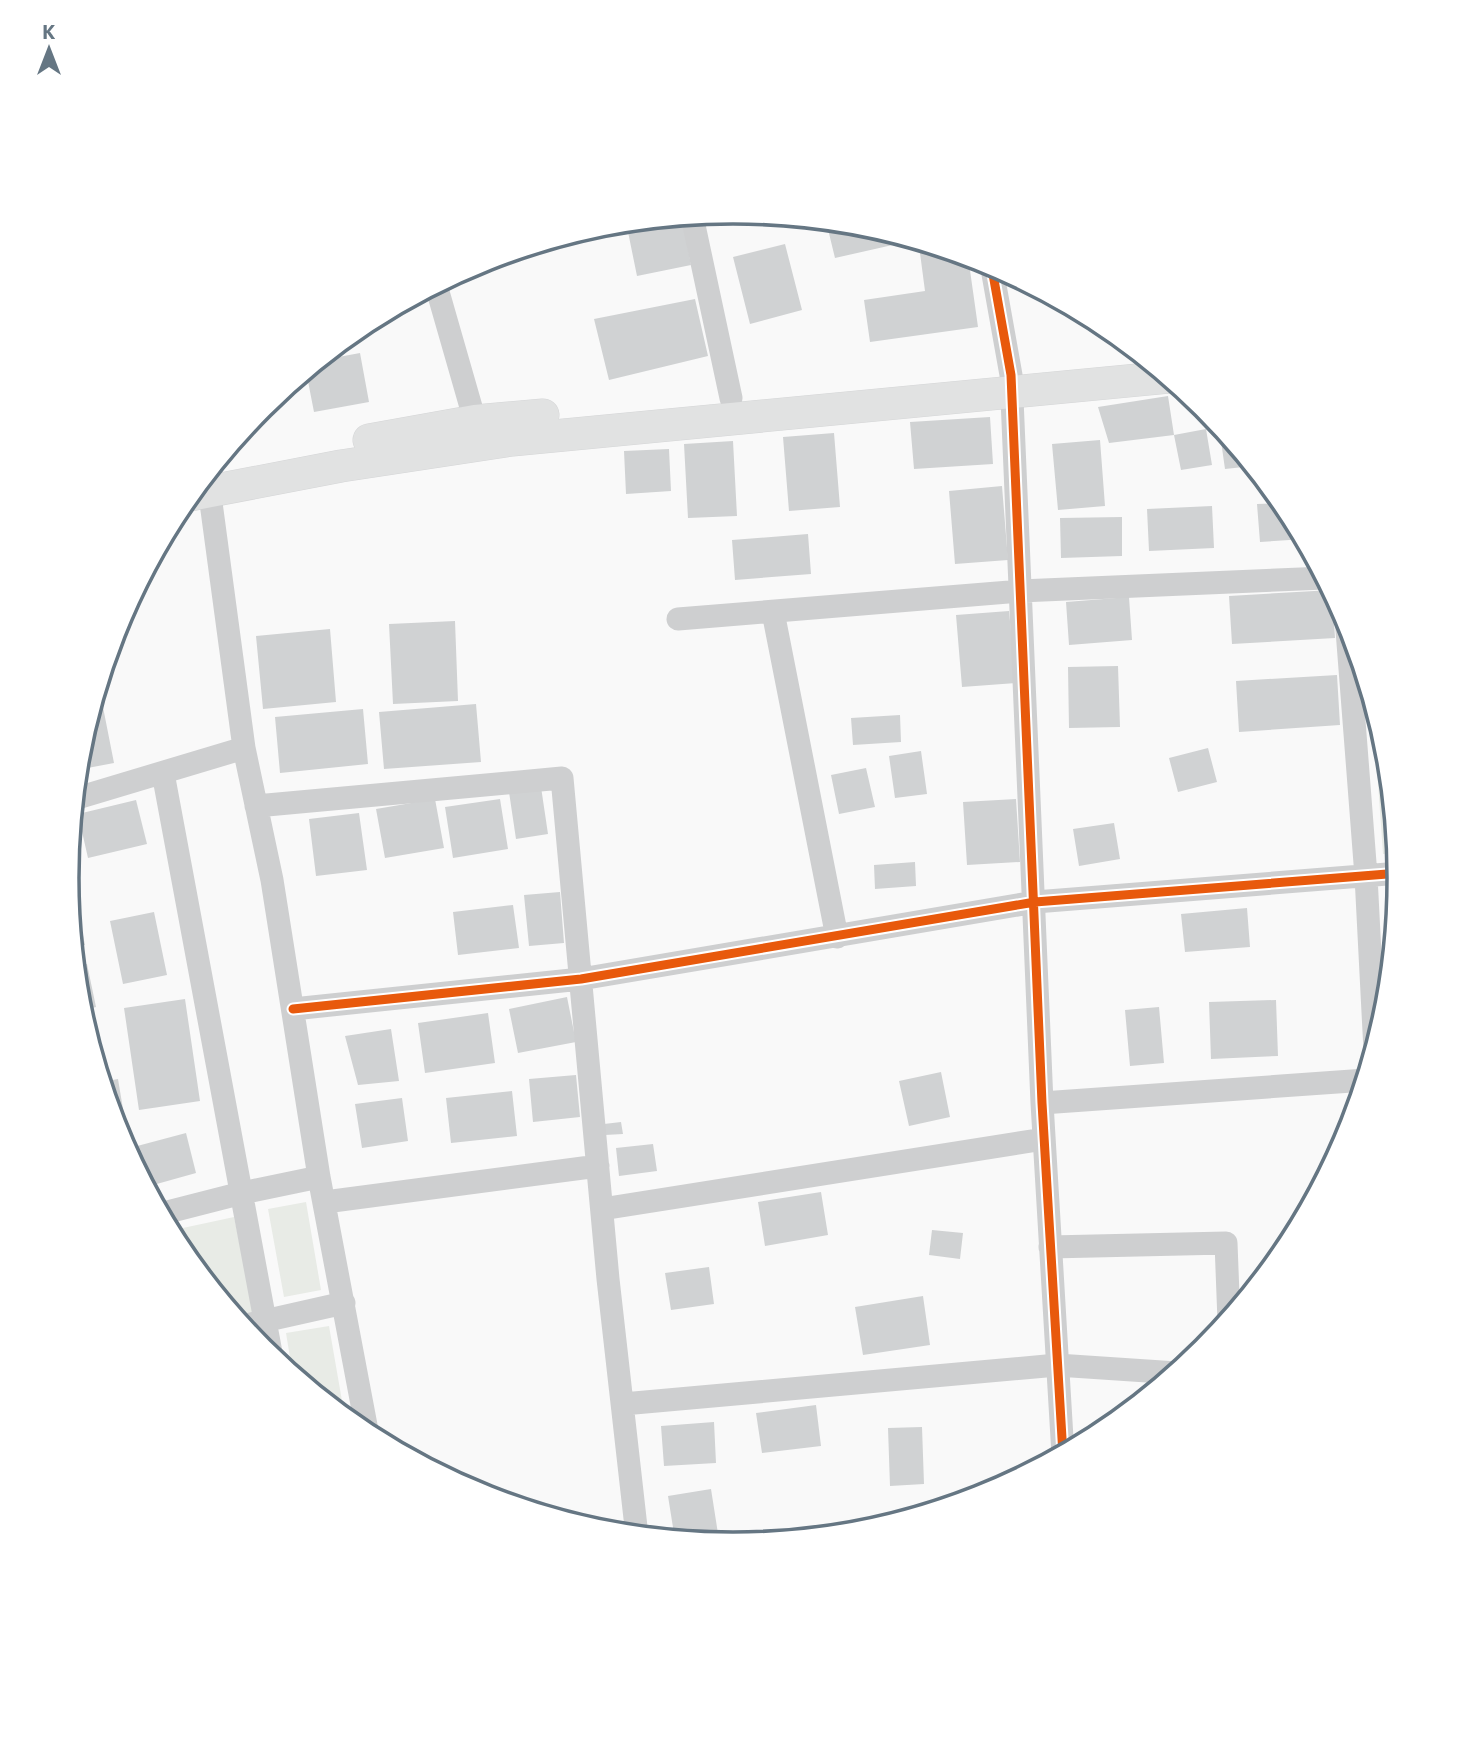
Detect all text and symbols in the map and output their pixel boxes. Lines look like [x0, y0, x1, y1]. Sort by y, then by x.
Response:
north arrow [14, 14, 84, 84]
text: K [42, 20, 56, 43]

